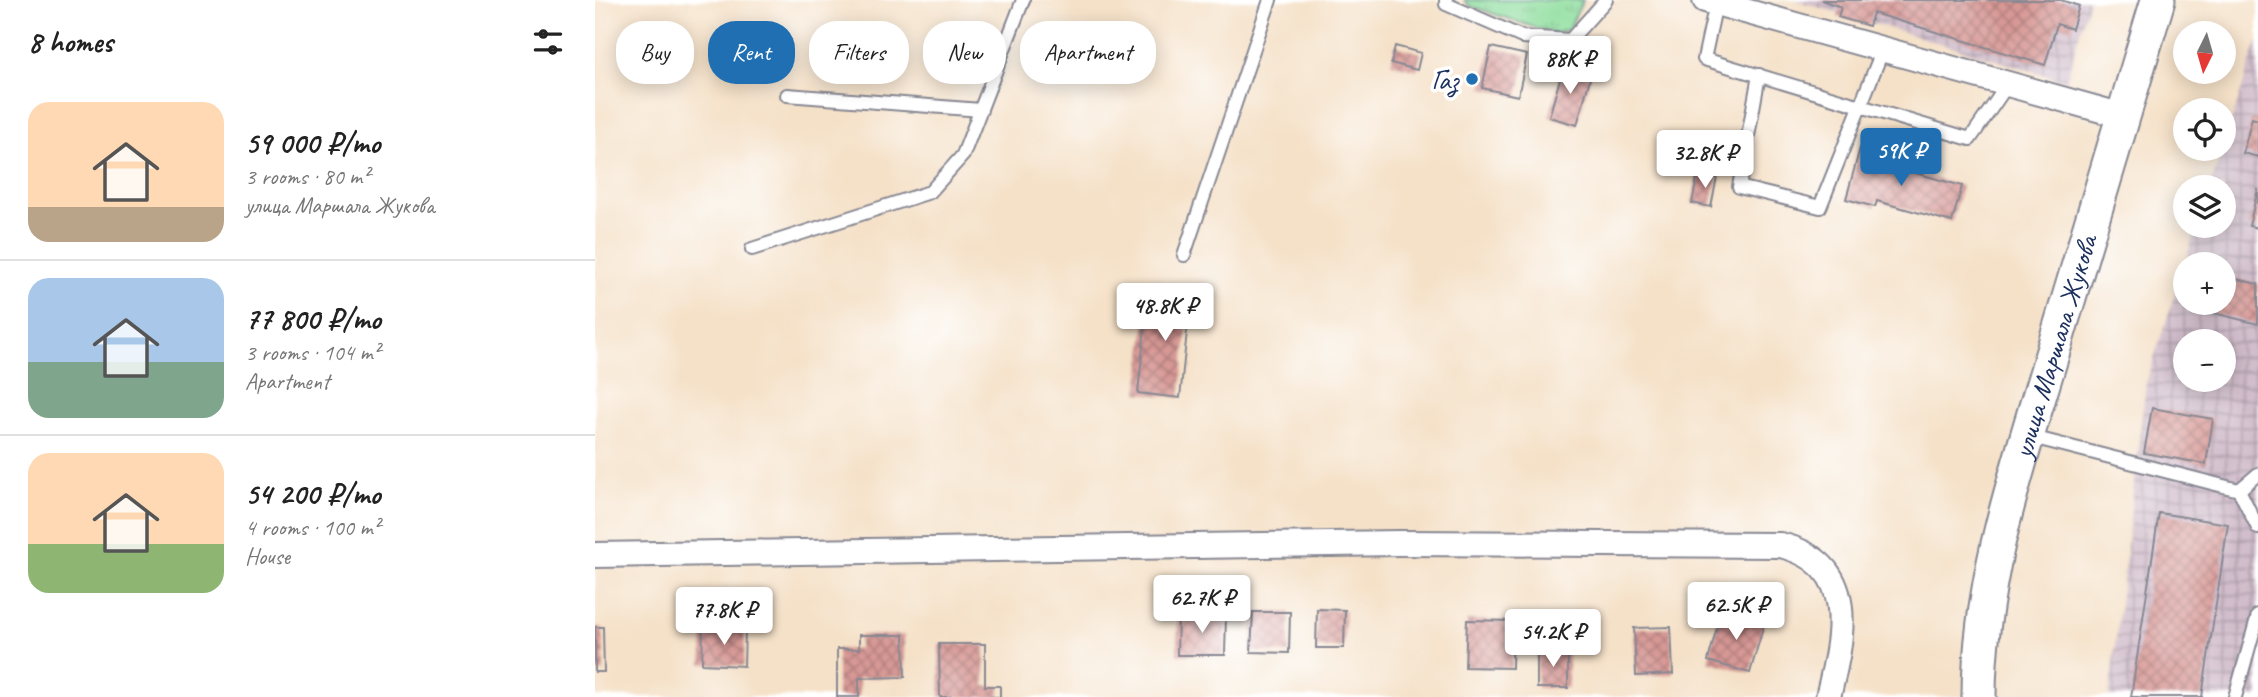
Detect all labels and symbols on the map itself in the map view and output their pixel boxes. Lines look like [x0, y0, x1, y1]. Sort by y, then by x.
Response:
north arrow [2173, 21, 2237, 84]
pin: 88K ₽ [1521, 36, 1619, 96]
place label: Газ [1431, 62, 1460, 98]
marker: Газ [1464, 71, 1480, 87]
pin: 59K ₽ [1852, 128, 1950, 188]
pin: 32.8K ₽ [1640, 130, 1770, 190]
street label: улица Маршала Жукова [2004, 229, 2105, 464]
pin: 48.8K ₽ [1100, 284, 1230, 343]
pin: 62.7K ₽ [1137, 576, 1267, 635]
pin: 62.5K ₽ [1671, 582, 1801, 642]
pin: 77.8K ₽ [659, 588, 789, 647]
pin: 54.2K ₽ [1488, 610, 1618, 669]

